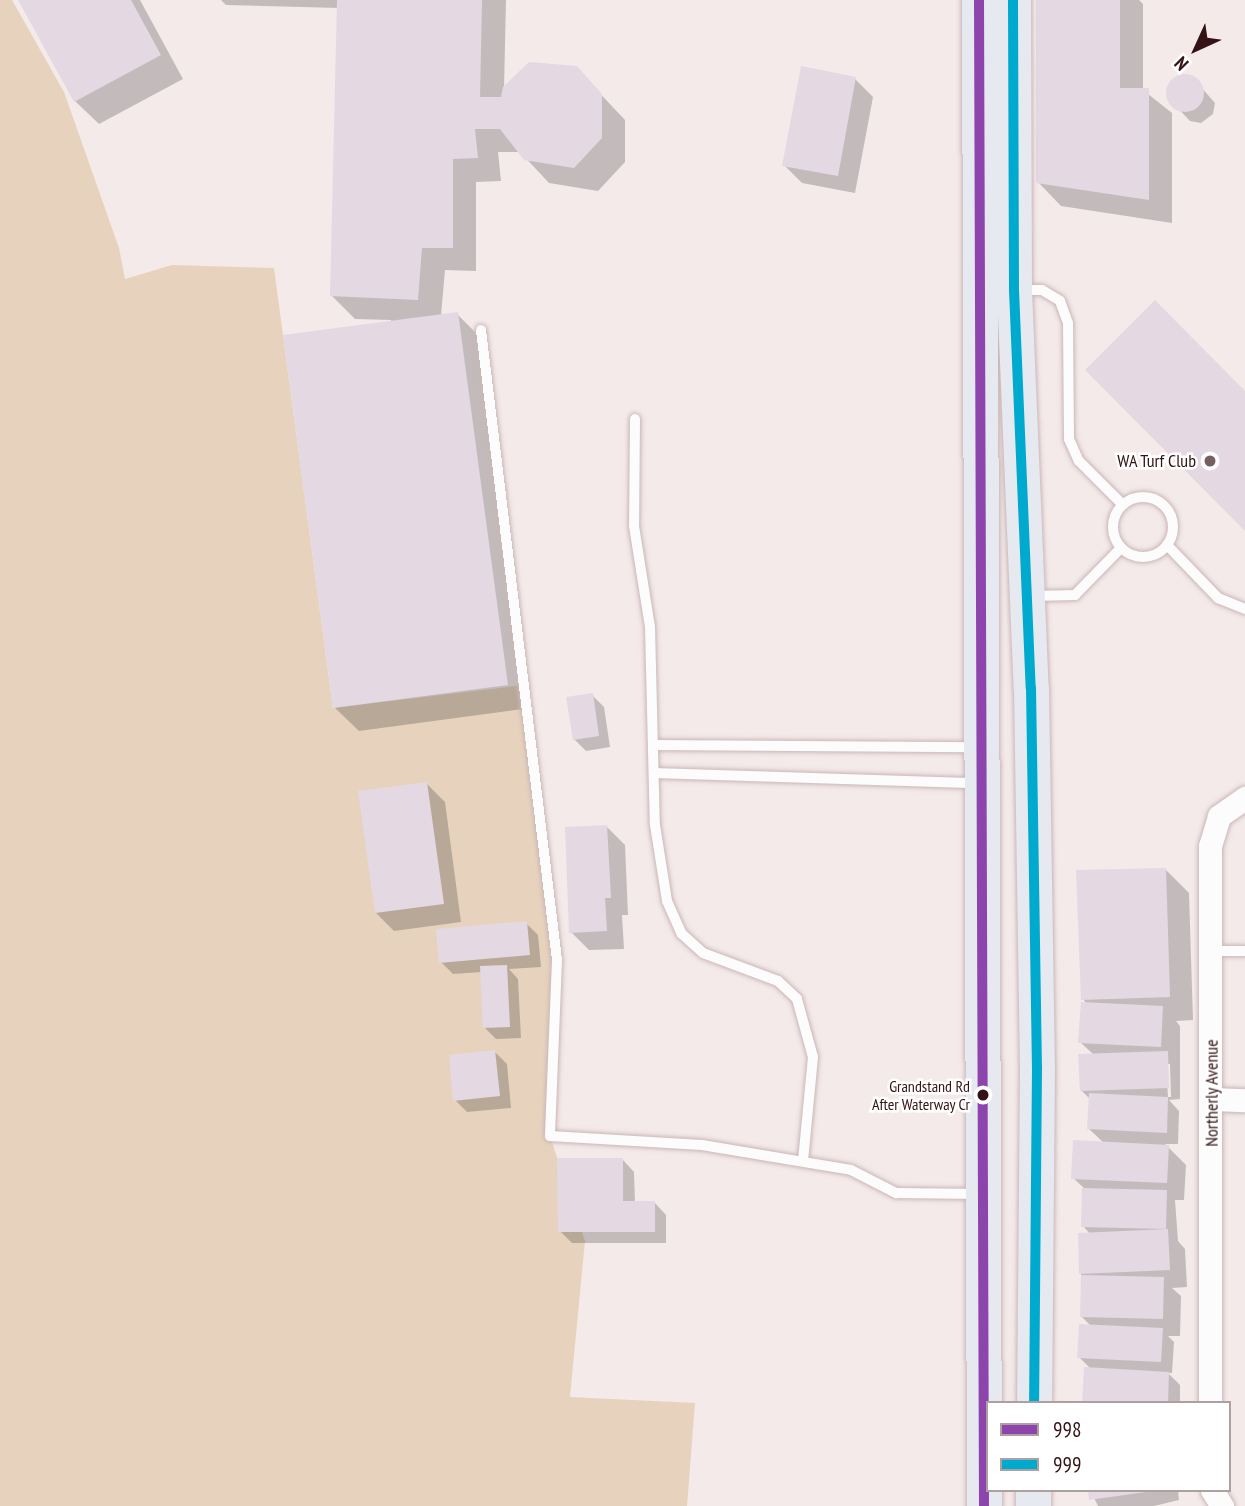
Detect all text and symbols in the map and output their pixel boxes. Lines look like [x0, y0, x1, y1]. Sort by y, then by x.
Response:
north arrow [1161, 14, 1231, 84]
text: N [1169, 52, 1193, 76]
place label: WA Turf Club [1116, 450, 1196, 472]
marker: WA Turf Club [1202, 453, 1218, 469]
street label: Northerly Avenue [1201, 1039, 1223, 1147]
place label: Grandstand Rd After Waterway Cr [871, 1076, 970, 1114]
marker: Grandstand Rd After Waterway Cr [976, 1088, 990, 1102]
legend [986, 1401, 1231, 1492]
text: 998 [1053, 1416, 1081, 1443]
text: 999 [1053, 1451, 1081, 1478]

